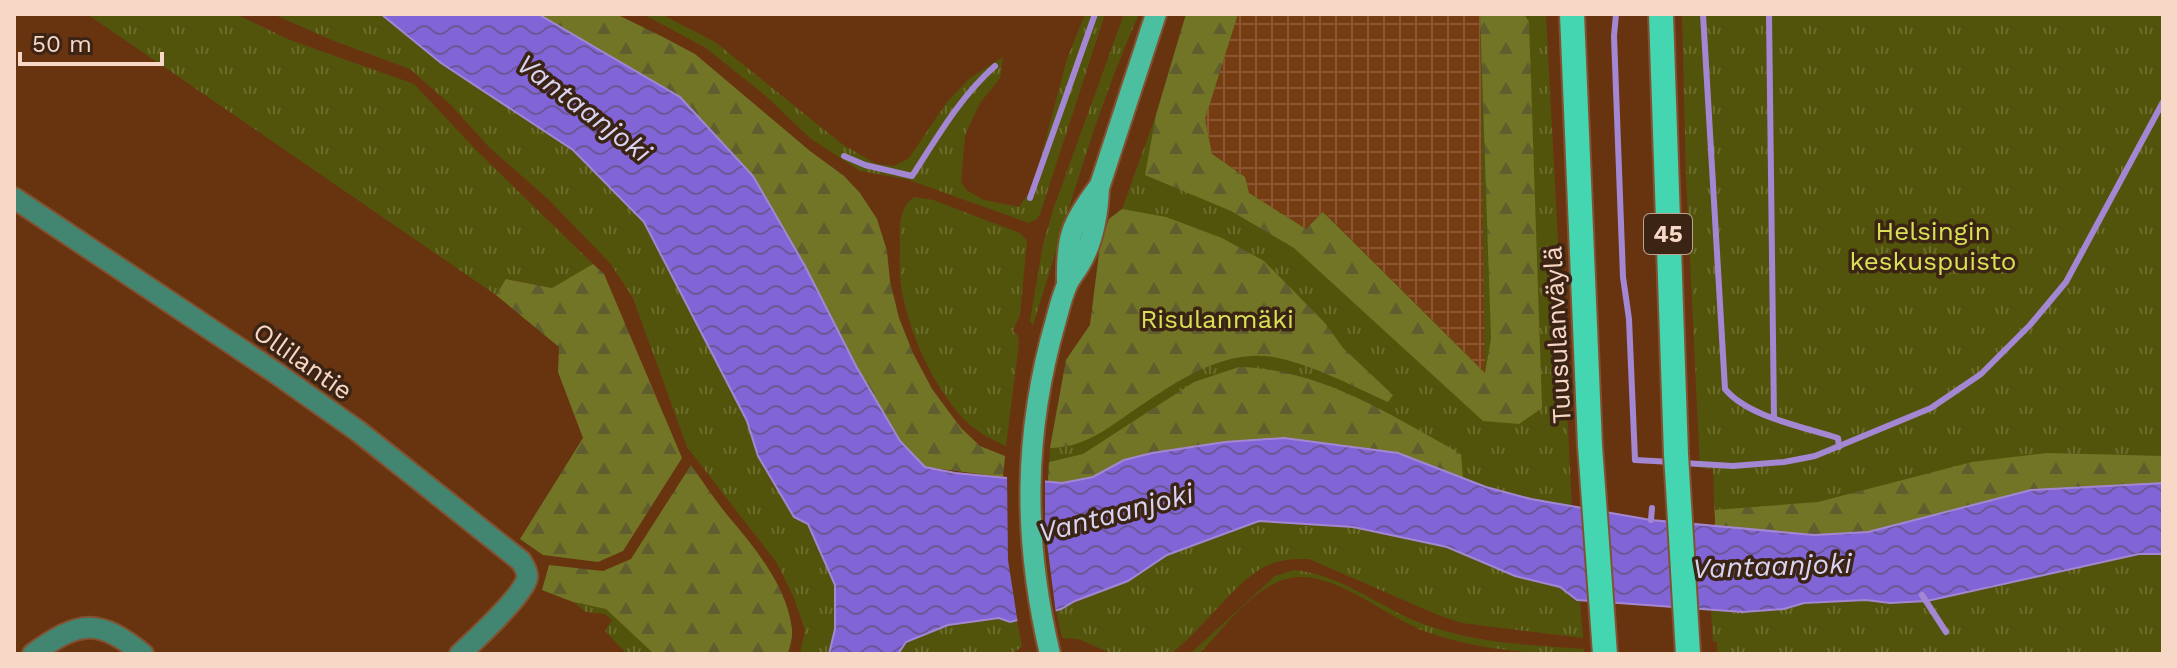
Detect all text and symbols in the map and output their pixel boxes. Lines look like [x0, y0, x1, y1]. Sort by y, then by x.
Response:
scale bar [20, 16, 162, 66]
text: 50 m [32, 30, 92, 58]
water label: Vantaanjoki [510, 47, 658, 170]
road number: 45 [1644, 214, 1692, 254]
park label: Helsingin keskuspuisto [1850, 216, 2016, 276]
street label: Tuusulanväylä [1537, 245, 1577, 424]
park label: Risulanmäki [1140, 304, 1294, 334]
street label: Ollilantie [248, 316, 358, 406]
water label: Vantaanjoki [1035, 476, 1198, 550]
water label: Vantaanjoki [1692, 547, 1853, 585]

